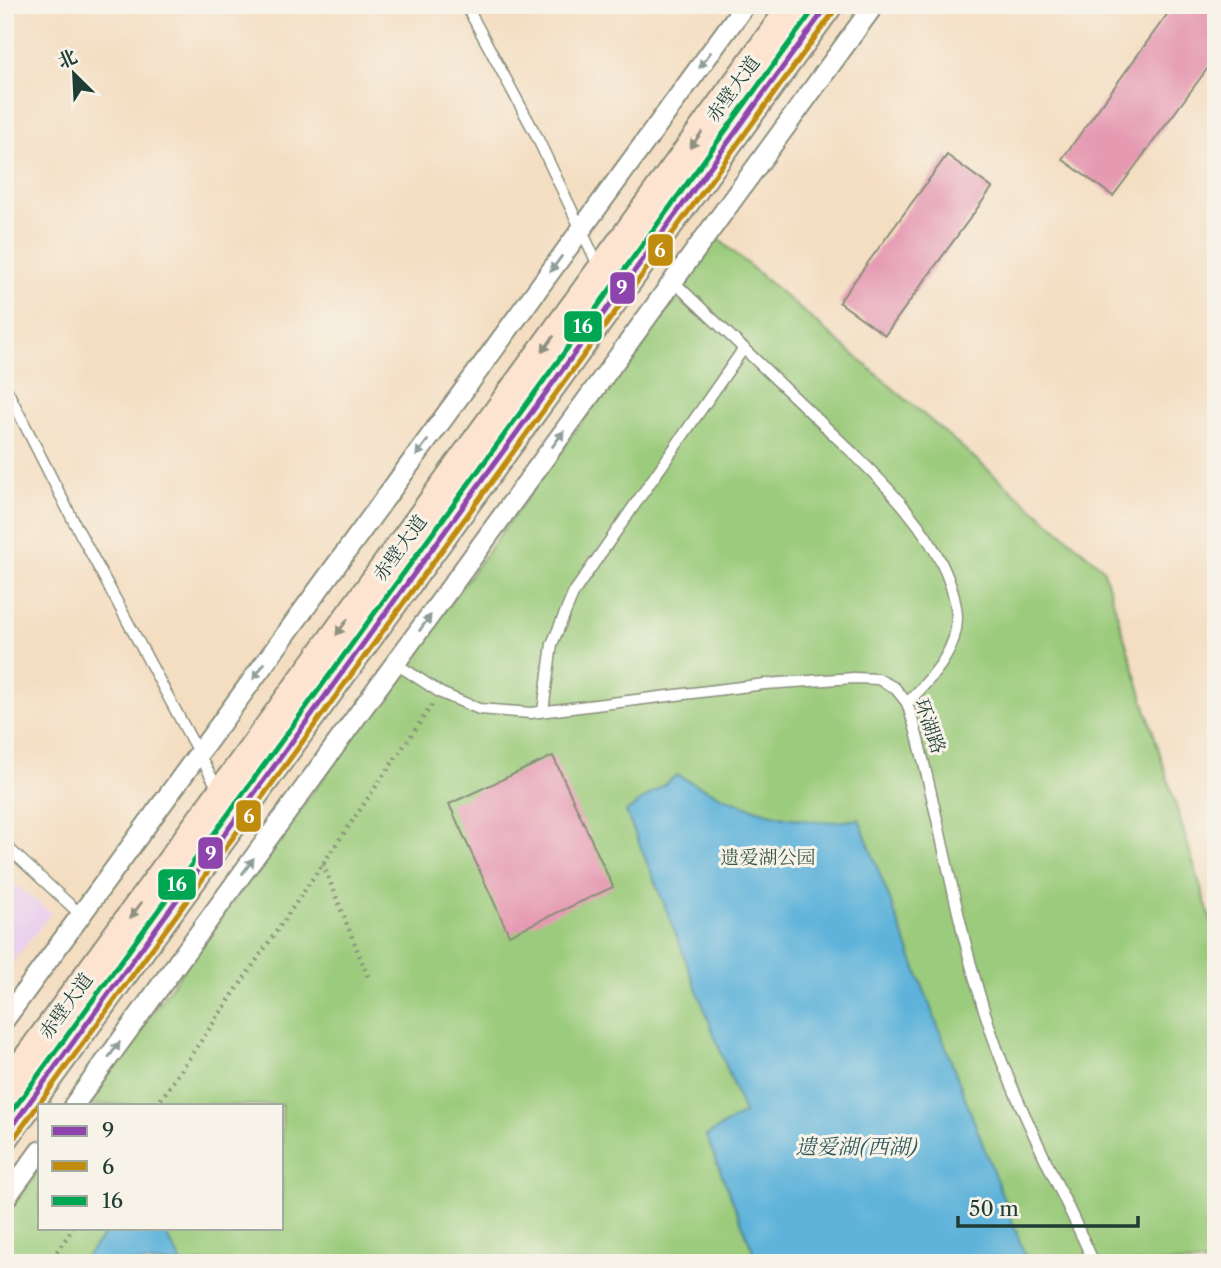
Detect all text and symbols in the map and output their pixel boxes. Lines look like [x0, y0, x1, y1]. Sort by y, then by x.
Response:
north arrow [38, 38, 108, 108]
text: 北 [54, 45, 81, 73]
one-way arrow [698, 51, 712, 69]
street label: 赤壁大道 [701, 51, 765, 127]
one-way arrow [689, 131, 703, 149]
line badge: 6 [647, 233, 674, 267]
text: 6 [654, 239, 666, 262]
one-way arrow [550, 255, 564, 273]
line badge: 9 [609, 271, 636, 305]
text: 9 [616, 276, 628, 299]
line badge: 16 [563, 310, 603, 343]
text: 16 [573, 315, 593, 338]
one-way arrow [541, 334, 555, 353]
one-way arrow [551, 430, 566, 448]
one-way arrow [416, 439, 430, 457]
street label: 赤壁大道 [368, 510, 432, 586]
one-way arrow [417, 614, 432, 632]
one-way arrow [336, 618, 350, 636]
one-way arrow [253, 662, 267, 680]
street label: 环湖路 [910, 695, 950, 757]
line badge: 6 [235, 799, 262, 833]
text: 6 [243, 805, 255, 828]
line badge: 9 [197, 836, 224, 870]
text: 9 [205, 842, 217, 865]
park label: 遗爱湖公园 [720, 846, 816, 869]
one-way arrow [240, 857, 254, 875]
line badge: 16 [157, 868, 197, 901]
text: 16 [167, 873, 187, 896]
one-way arrow [130, 901, 144, 919]
street label: 赤壁大道 [34, 968, 98, 1044]
one-way arrow [107, 1041, 121, 1059]
legend [38, 1104, 284, 1230]
text: 9 [102, 1118, 114, 1143]
water label: 遗爱湖(西湖) [795, 1134, 919, 1159]
text: 6 [102, 1154, 114, 1179]
scale bar [958, 1184, 1139, 1228]
text: 16 [102, 1188, 123, 1213]
text: 50 m [969, 1196, 1019, 1221]

